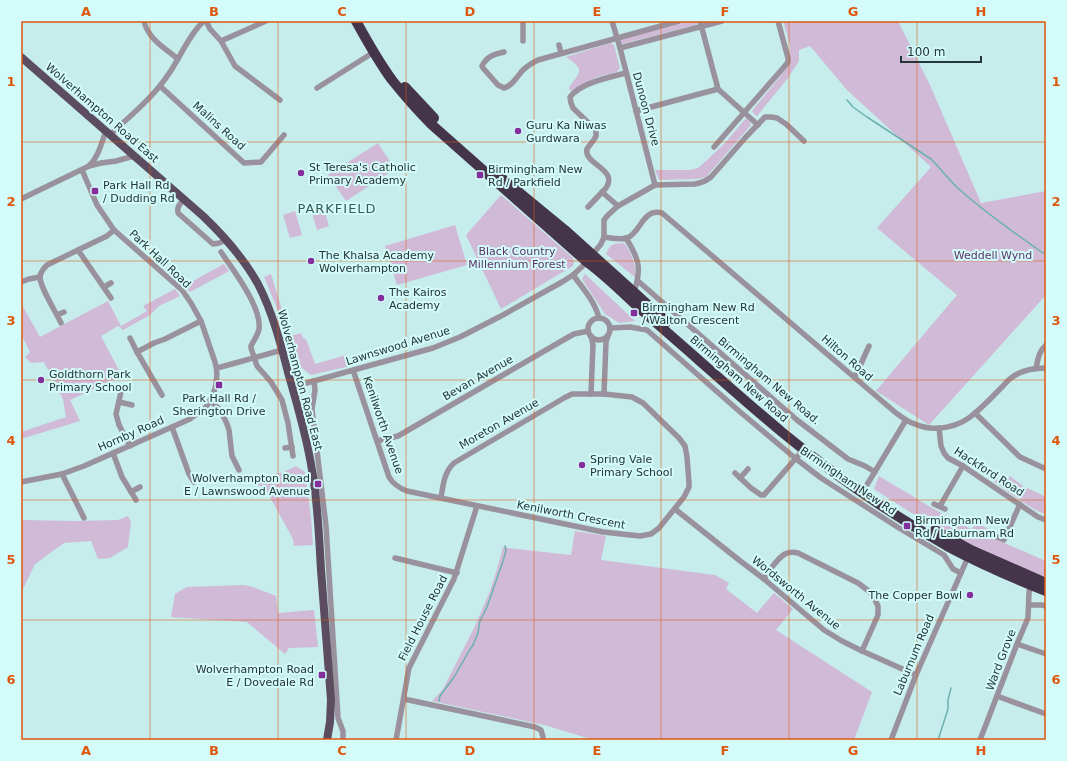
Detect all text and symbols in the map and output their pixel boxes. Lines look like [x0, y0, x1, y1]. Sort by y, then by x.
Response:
text: A [81, 4, 91, 19]
text: B [209, 4, 219, 19]
text: C [337, 4, 347, 19]
text: D [465, 4, 476, 19]
text: E [593, 4, 601, 19]
text: F [721, 4, 729, 19]
text: G [848, 4, 858, 19]
text: H [976, 4, 986, 19]
scale bar [901, 38, 981, 64]
text: 100 m [907, 45, 945, 59]
street label: Wolverhampton Road East [43, 60, 162, 166]
street label: Dunoon Drive [630, 71, 662, 147]
text: 1 [6, 74, 16, 89]
text: 1 [1051, 74, 1061, 89]
street label: Malins Road [190, 99, 248, 153]
place label: Guru Ka Niwas Gurdwara [526, 119, 607, 145]
marker: Guru Ka Niwas Gurdwara [513, 126, 523, 136]
place label: St Teresa's Catholic Primary Academy [309, 161, 416, 187]
place label: Birmingham New Rd / Parkfield [488, 163, 583, 189]
marker: St Teresa's Catholic Primary Academy [296, 168, 306, 178]
marker: Birmingham New Rd / Parkfield [475, 170, 485, 180]
place label: Park Hall Rd / Dudding Rd [103, 179, 175, 205]
marker: Park Hall Rd / Dudding Rd [90, 186, 100, 196]
text: 2 [6, 194, 16, 209]
text: 2 [1051, 194, 1061, 209]
district label: PARKFIELD [297, 201, 377, 216]
street label: Park Hall Road [126, 227, 194, 291]
park label: Black Country Millennium Forest [468, 245, 566, 271]
place label: The Khalsa Academy Wolverhampton [318, 249, 434, 275]
park label: Weddell Wynd [954, 249, 1032, 262]
marker: The Khalsa Academy Wolverhampton [306, 256, 316, 266]
place label: The Kairos Academy [388, 286, 447, 312]
marker: The Kairos Academy [376, 293, 386, 303]
place label: Birmingham New Rd / Walton Crescent [642, 301, 755, 327]
street label: Wolverhampton Road East [275, 308, 325, 453]
marker: Birmingham New Rd / Walton Crescent [629, 308, 639, 318]
text: 3 [6, 313, 16, 328]
text: 3 [1051, 313, 1061, 328]
street label: Lawnswood Avenue [344, 324, 452, 368]
street label: Hilton Road [819, 332, 875, 384]
street label: Birmingham New Road [687, 333, 791, 425]
street label: Birmingham New Road. [715, 335, 823, 427]
street label: Bevan Avenue [441, 353, 516, 403]
place label: Goldthorn Park Primary School [49, 368, 132, 394]
street label: Kenilworth Avenue [360, 374, 406, 476]
marker: Goldthorn Park Primary School [36, 375, 46, 385]
marker: Park Hall Rd / Sherington Drive [214, 380, 224, 390]
place label: Park Hall Rd / Sherington Drive [172, 392, 266, 418]
street label: Moreton Avenue [457, 396, 541, 452]
street label: Hornby Road [96, 414, 166, 454]
text: 4 [6, 433, 16, 448]
text: 4 [1051, 433, 1061, 448]
street label: Birmingham New Rd [798, 444, 898, 518]
street label: Hackford Road [952, 445, 1026, 499]
place label: Spring Vale Primary School [590, 453, 673, 479]
marker: Spring Vale Primary School [577, 460, 587, 470]
place label: Wolverhampton Road E / Lawnswood Avenue [184, 472, 310, 498]
marker: Wolverhampton Road E / Lawnswood Avenue [313, 479, 323, 489]
street label: Kenilworth Crescent [516, 498, 627, 532]
place label: Birmingham New Rd / Laburnam Rd [915, 514, 1014, 540]
marker: Birmingham New Rd / Laburnam Rd [902, 521, 912, 531]
text: 5 [6, 552, 16, 567]
text: 5 [1051, 552, 1061, 567]
street label: Wordsworth Avenue [749, 553, 843, 633]
street label: Field House Road [396, 573, 450, 663]
place label: The Copper Bowl [868, 589, 962, 602]
marker: The Copper Bowl [965, 590, 975, 600]
street label: Laburnum Road [891, 612, 937, 698]
street label: Ward Grove [983, 627, 1019, 692]
place label: Wolverhampton Road E / Dovedale Rd [196, 663, 314, 689]
marker: Wolverhampton Road E / Dovedale Rd [317, 670, 327, 680]
text: 6 [6, 672, 16, 687]
text: 6 [1051, 672, 1061, 687]
text: A [81, 743, 91, 758]
text: B [209, 743, 219, 758]
text: C [337, 743, 347, 758]
text: D [465, 743, 476, 758]
text: E [593, 743, 601, 758]
text: F [721, 743, 729, 758]
text: G [848, 743, 858, 758]
text: H [976, 743, 986, 758]

